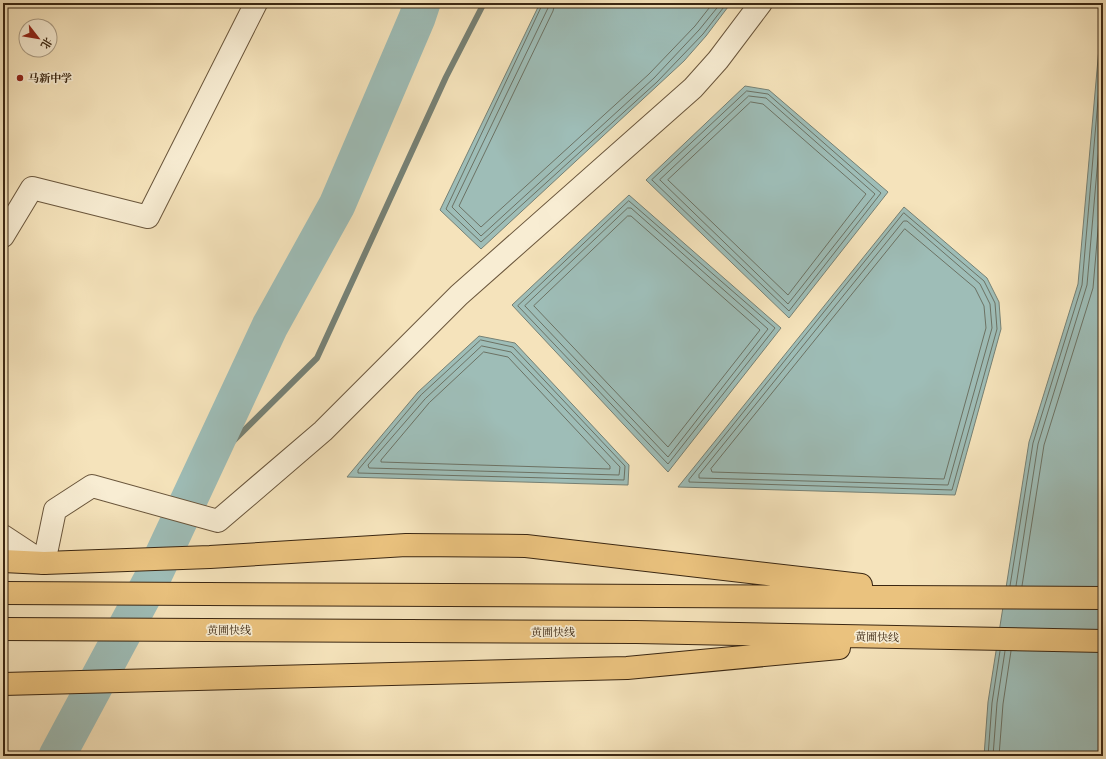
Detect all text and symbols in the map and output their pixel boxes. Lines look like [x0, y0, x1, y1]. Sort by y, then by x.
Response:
north arrow [18, 18, 58, 58]
text: 北 [36, 34, 55, 51]
place label: 马新中学 [28, 72, 72, 87]
marker: 马新中学 [15, 73, 25, 83]
street label: 黄圃快线 [207, 624, 251, 639]
street label: 黄圃快线 [531, 626, 575, 641]
street label: 黄圃快线 [855, 631, 899, 646]

